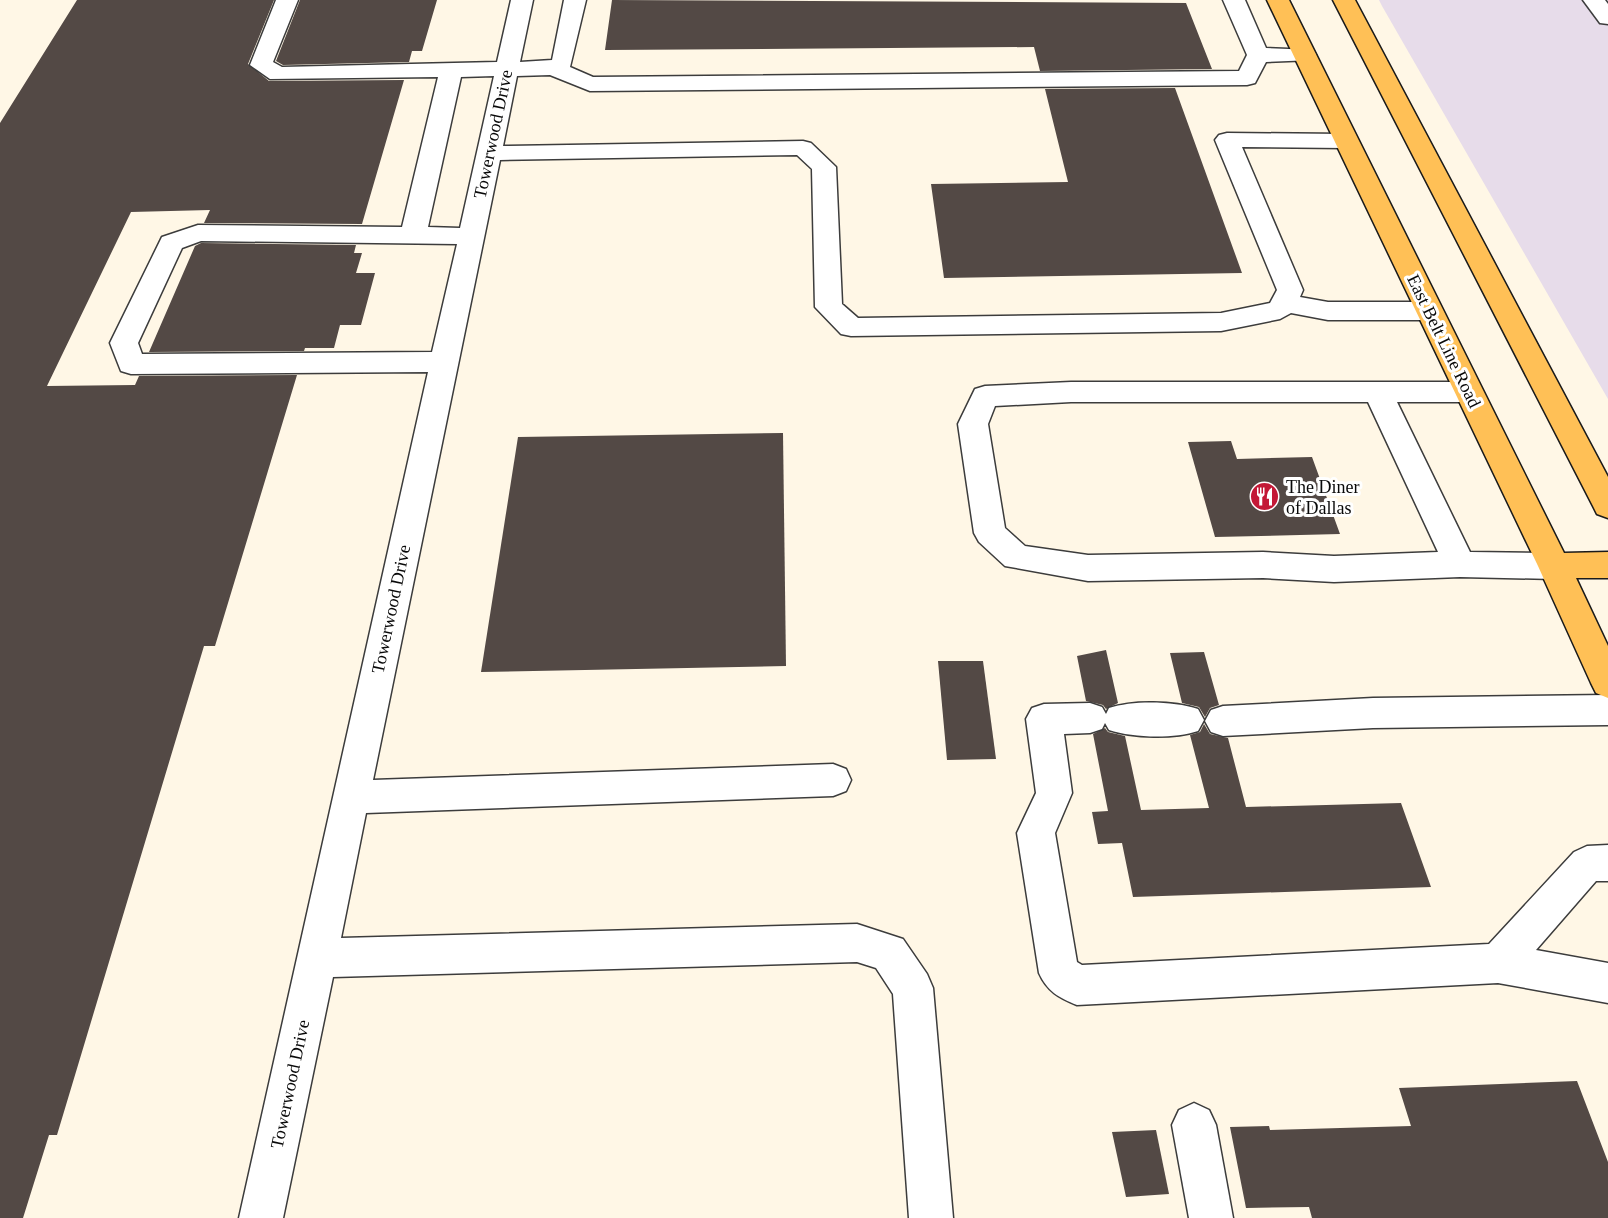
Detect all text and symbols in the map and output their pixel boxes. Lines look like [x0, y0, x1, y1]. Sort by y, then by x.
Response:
street label: Towerwood Drive [470, 68, 516, 200]
street label: East Belt Line Road [1403, 271, 1485, 411]
place label: The Diner of Dallas [1286, 477, 1359, 518]
restaurant icon: The Diner of Dallas [1249, 481, 1281, 513]
street label: Towerwood Drive [368, 543, 414, 675]
street label: Towerwood Drive [267, 1018, 313, 1150]

